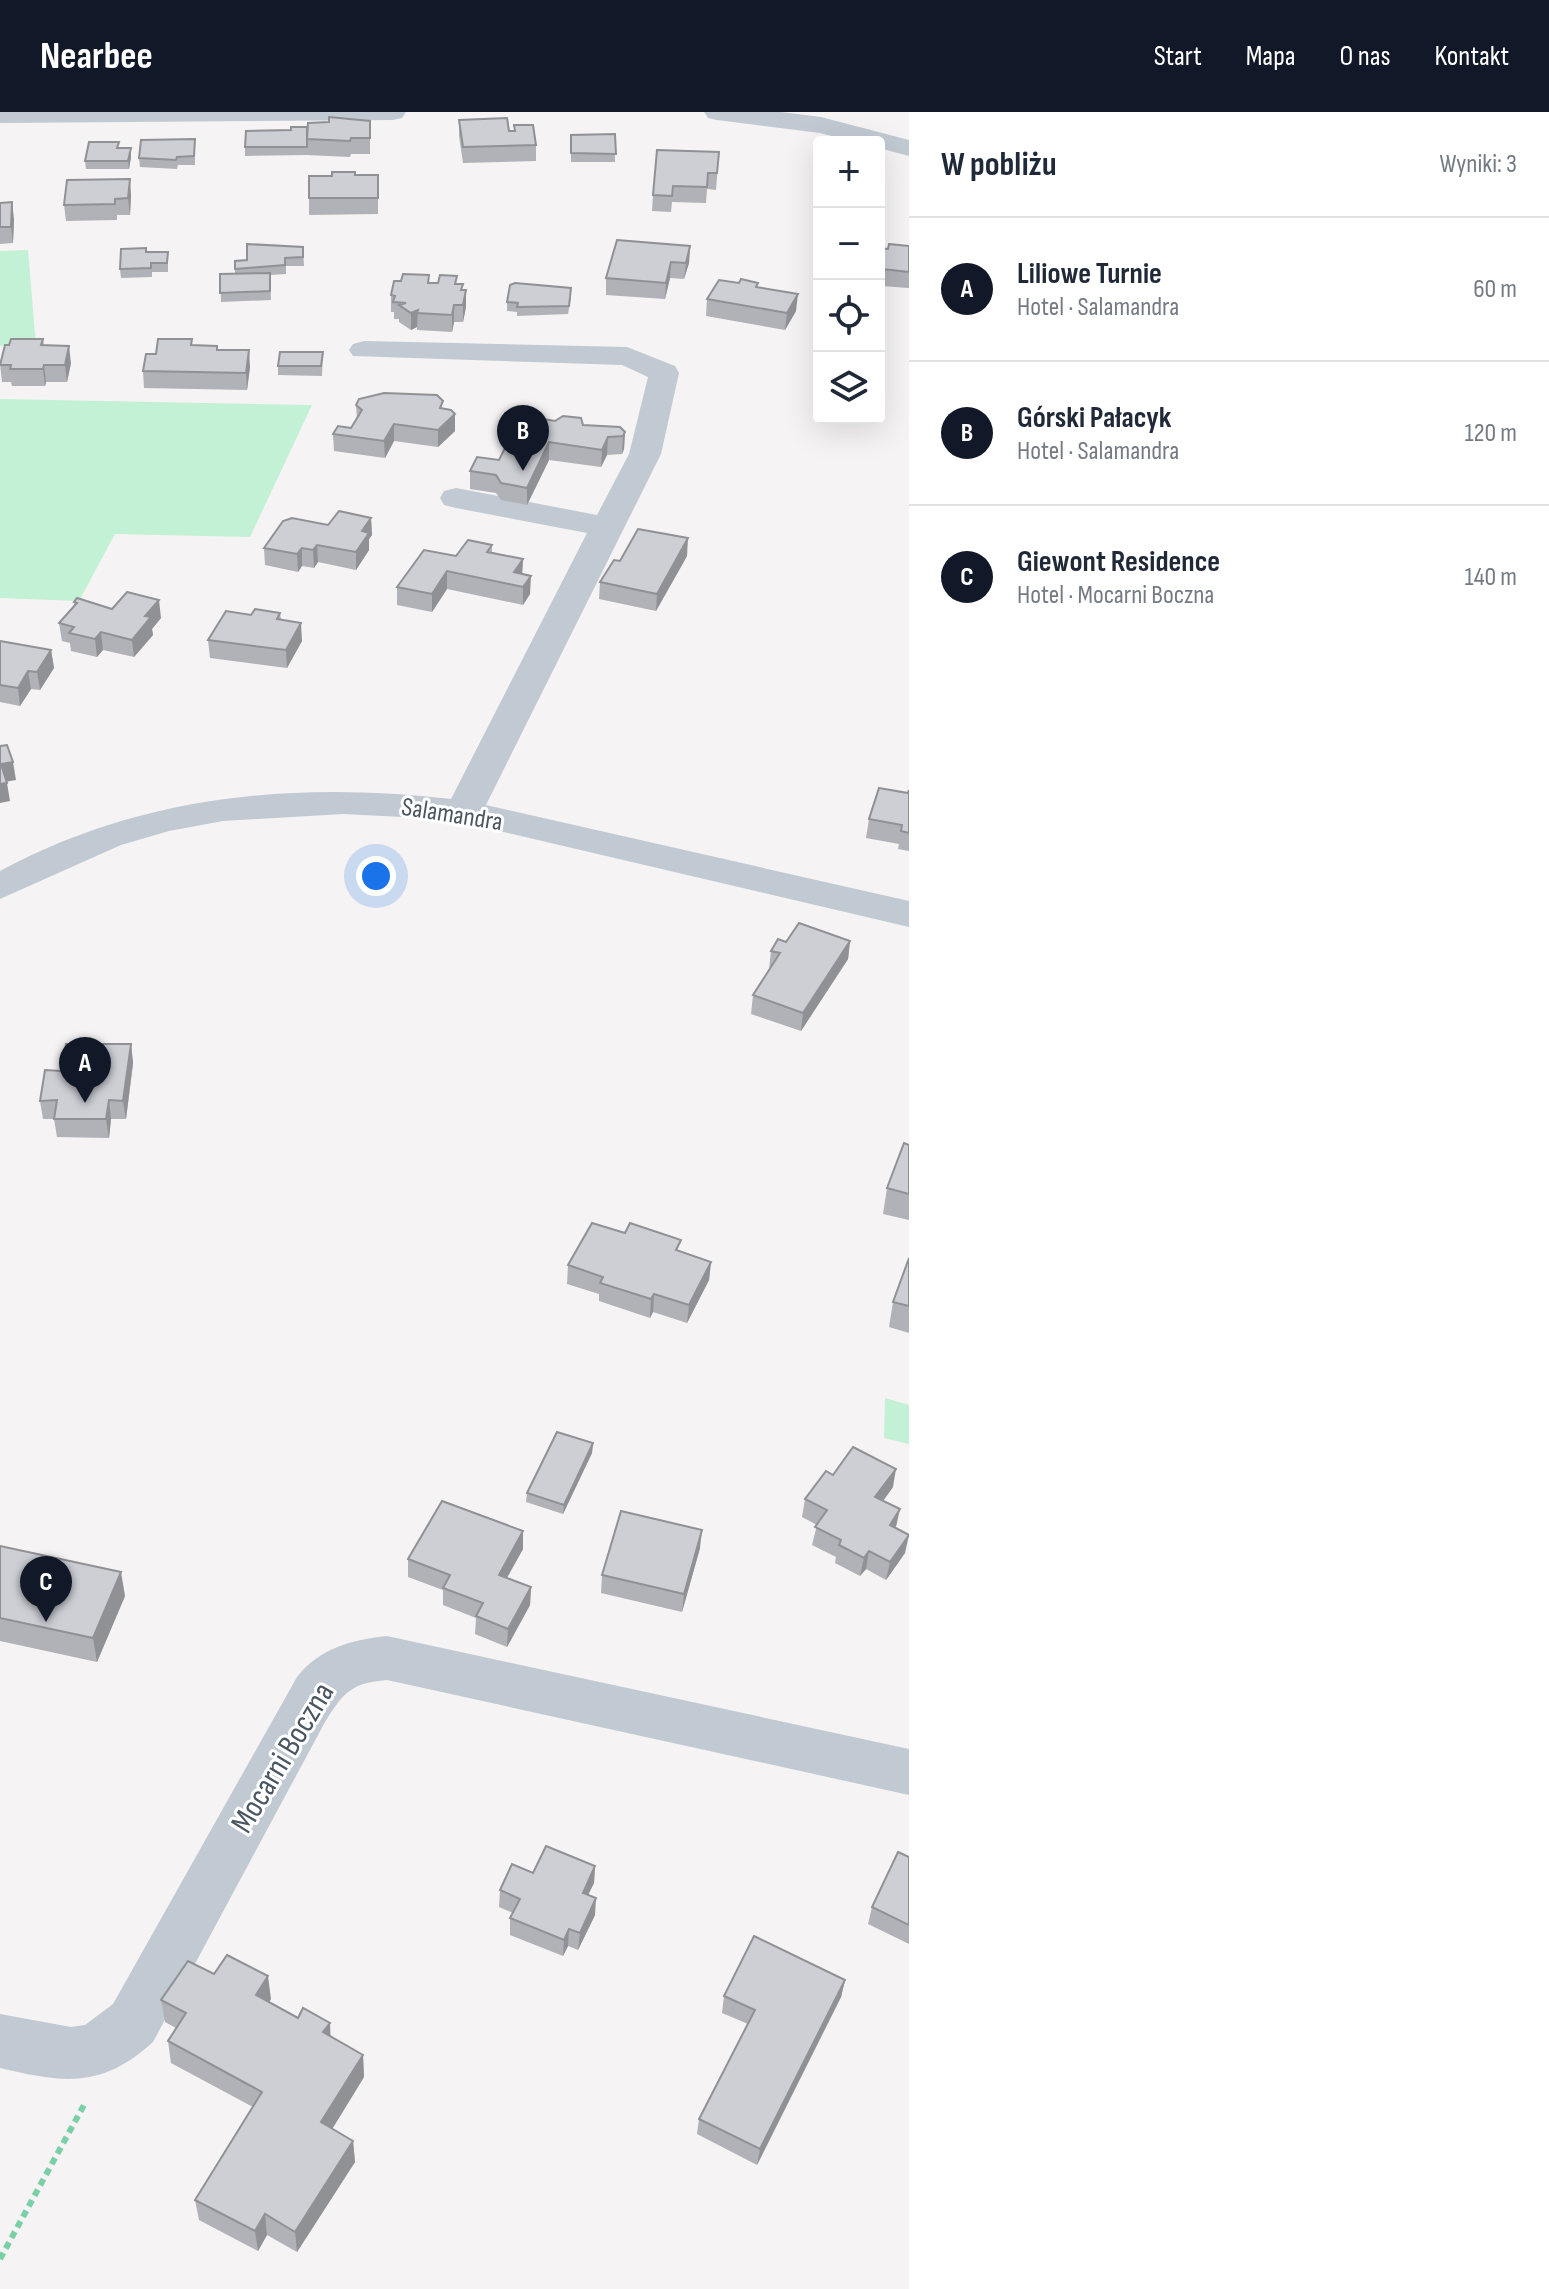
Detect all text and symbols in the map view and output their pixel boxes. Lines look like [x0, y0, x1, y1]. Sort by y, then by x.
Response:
text: Nearbee [40, 34, 153, 79]
text: Start [1154, 40, 1202, 73]
text: Mapa [1246, 40, 1295, 73]
text: O nas [1339, 40, 1391, 73]
text: Kontakt [1435, 40, 1509, 73]
map controls [813, 136, 885, 424]
button: + [813, 136, 885, 208]
text: W pobliżu [941, 144, 1057, 185]
text: Wyniki: 3 [1440, 149, 1517, 180]
button: − [813, 208, 885, 280]
text: Liliowe Turnie [1017, 256, 1162, 292]
text: A [961, 274, 973, 305]
text: 60 m [1473, 274, 1517, 305]
button: locate [813, 280, 885, 352]
text: Hotel · Salamandra [1017, 292, 1179, 323]
button: layers [813, 352, 885, 424]
text: Górski Pałacyk [1017, 400, 1171, 436]
pin: B [497, 405, 549, 471]
text: B [961, 418, 973, 449]
text: 120 m [1464, 418, 1517, 449]
text: Hotel · Salamandra [1017, 436, 1179, 467]
text: Giewont Residence [1017, 544, 1220, 580]
text: C [960, 562, 974, 593]
text: 140 m [1465, 562, 1517, 593]
text: Hotel · Mocarni Boczna [1017, 580, 1214, 611]
street label: Salamandra [399, 792, 505, 838]
your location [356, 856, 396, 896]
pin: A [59, 1037, 111, 1103]
pin: C [20, 1556, 72, 1622]
street label: Mocarni Boczna [223, 1676, 343, 1840]

